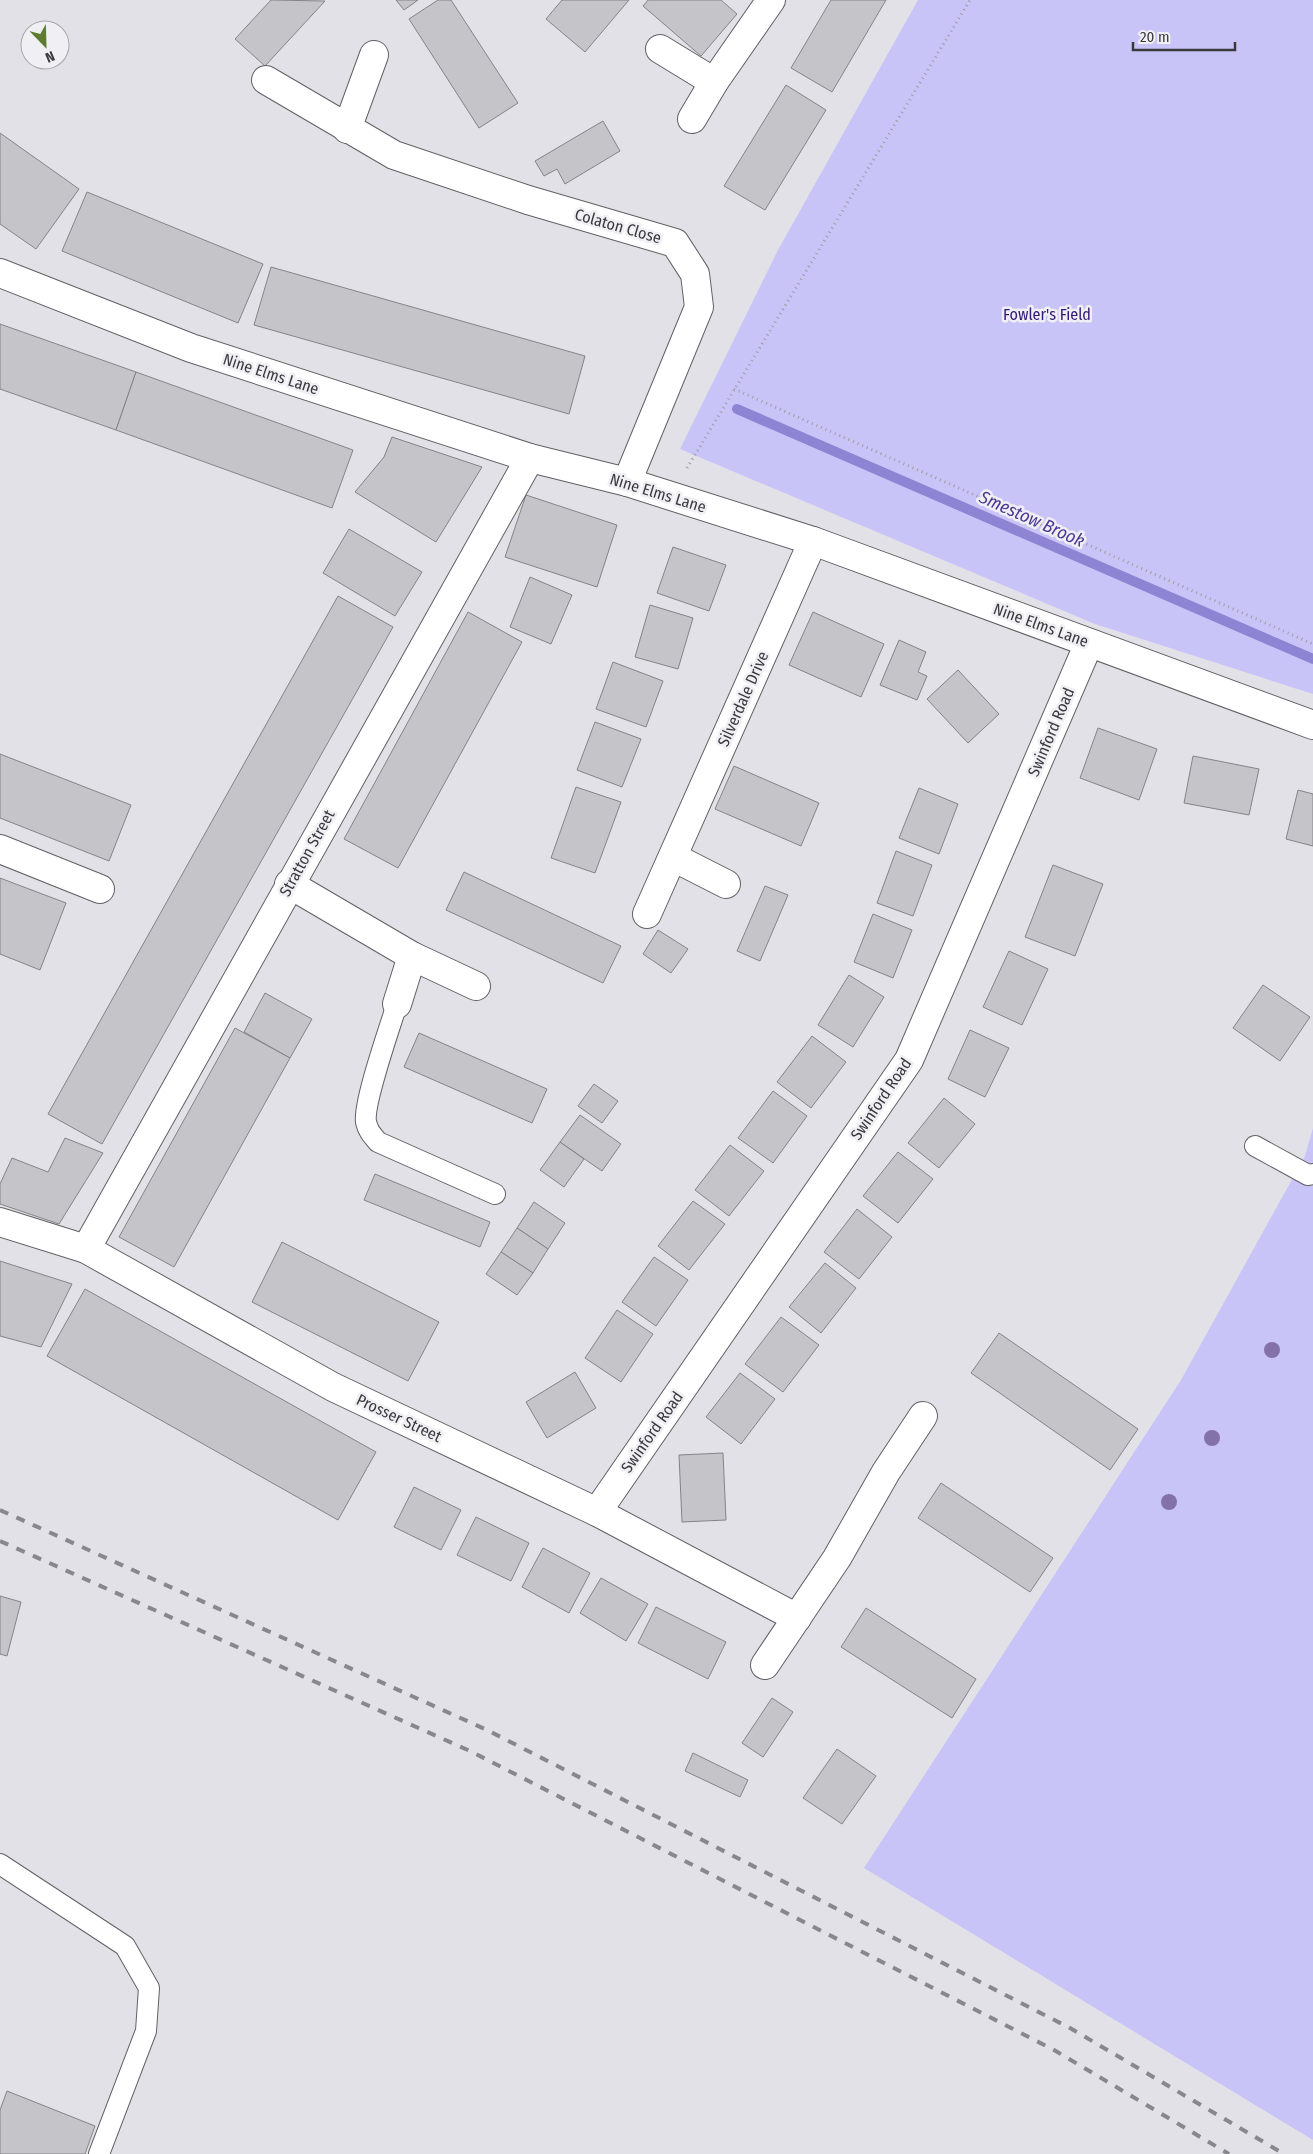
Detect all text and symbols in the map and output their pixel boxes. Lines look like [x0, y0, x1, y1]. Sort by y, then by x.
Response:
north arrow [20, 20, 70, 70]
scale bar [1133, 20, 1236, 52]
text: 20 m [1140, 28, 1170, 46]
text: N [43, 47, 57, 66]
street label: Colaton Close [573, 205, 664, 247]
park label: Fowler's Field [1003, 305, 1091, 324]
street label: Nine Elms Lane [221, 350, 321, 398]
street label: Nine Elms Lane [608, 469, 708, 517]
water label: Smestow Brook [975, 486, 1088, 552]
street label: Nine Elms Lane [991, 599, 1091, 651]
street label: Silverdale Drive [714, 648, 772, 749]
street label: Swinford Road [1024, 685, 1078, 779]
street label: Stratton Street [275, 806, 339, 900]
street label: Swinford Road [847, 1054, 915, 1144]
street label: Swinford Road [617, 1388, 687, 1476]
street label: Prosser Street [353, 1390, 445, 1446]

